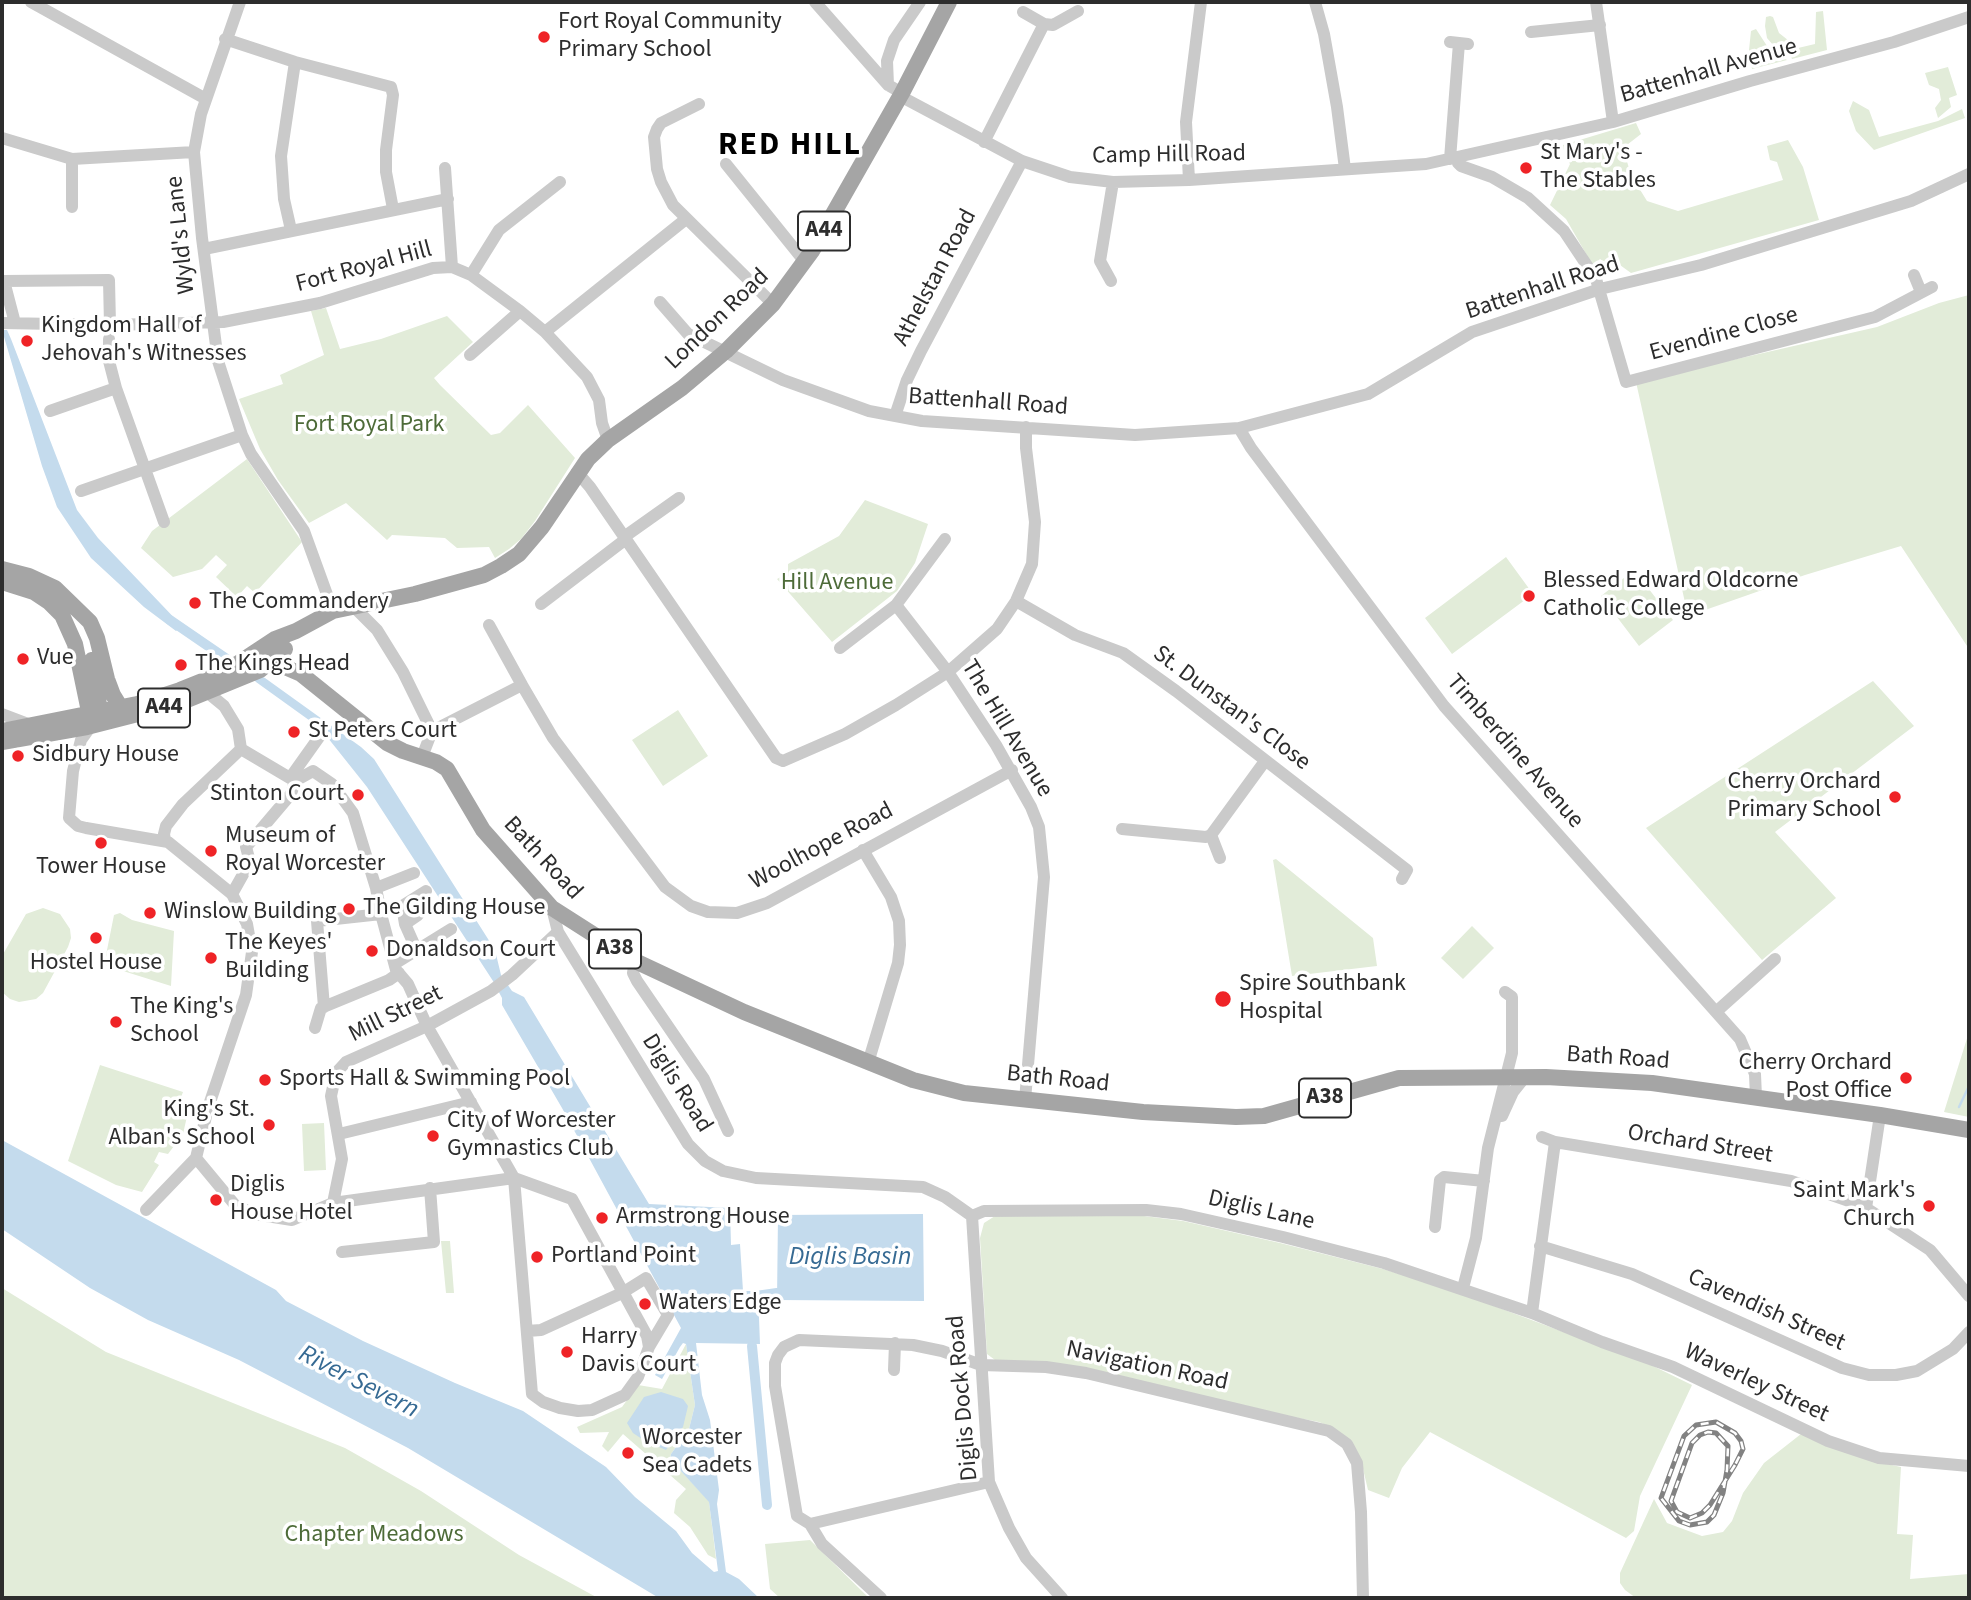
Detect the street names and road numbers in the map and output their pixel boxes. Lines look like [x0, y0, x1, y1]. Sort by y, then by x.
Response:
street label: Battenhall Avenue [1617, 33, 1801, 111]
street label: Camp Hill Road [1092, 140, 1246, 172]
street label: Wyld's Lane [161, 174, 203, 296]
street label: Athelstan Road [888, 205, 984, 351]
road number: A44 [798, 212, 850, 250]
street label: Fort Royal Hill [293, 236, 435, 300]
street label: Battenhall Road [1462, 251, 1624, 327]
street label: London Road [660, 263, 776, 377]
street label: Evendine Close [1647, 301, 1801, 369]
street label: Battenhall Road [907, 383, 1069, 423]
street label: St. Dunstan's Close [1147, 640, 1315, 778]
street label: The Hill Avenue [954, 655, 1058, 803]
street label: Timberdine Avenue [1439, 669, 1589, 835]
road number: A44 [138, 688, 190, 728]
street label: Woolhope Road [745, 797, 899, 897]
street label: Bath Road [496, 811, 588, 907]
road number: A38 [589, 930, 641, 968]
street label: Mill Street [345, 980, 447, 1050]
street label: Diglis Road [634, 1029, 718, 1139]
street label: Bath Road [1565, 1041, 1671, 1077]
street label: Bath Road [1005, 1060, 1111, 1100]
road number: A38 [1299, 1078, 1351, 1118]
street label: Orchard Street [1625, 1119, 1775, 1171]
street label: Diglis Lane [1205, 1185, 1317, 1237]
street label: Cavendish Street [1683, 1263, 1849, 1359]
street label: Diglis Dock Road [942, 1314, 986, 1482]
street label: Navigation Road [1063, 1336, 1231, 1398]
street label: Waverley Street [1679, 1338, 1833, 1430]

